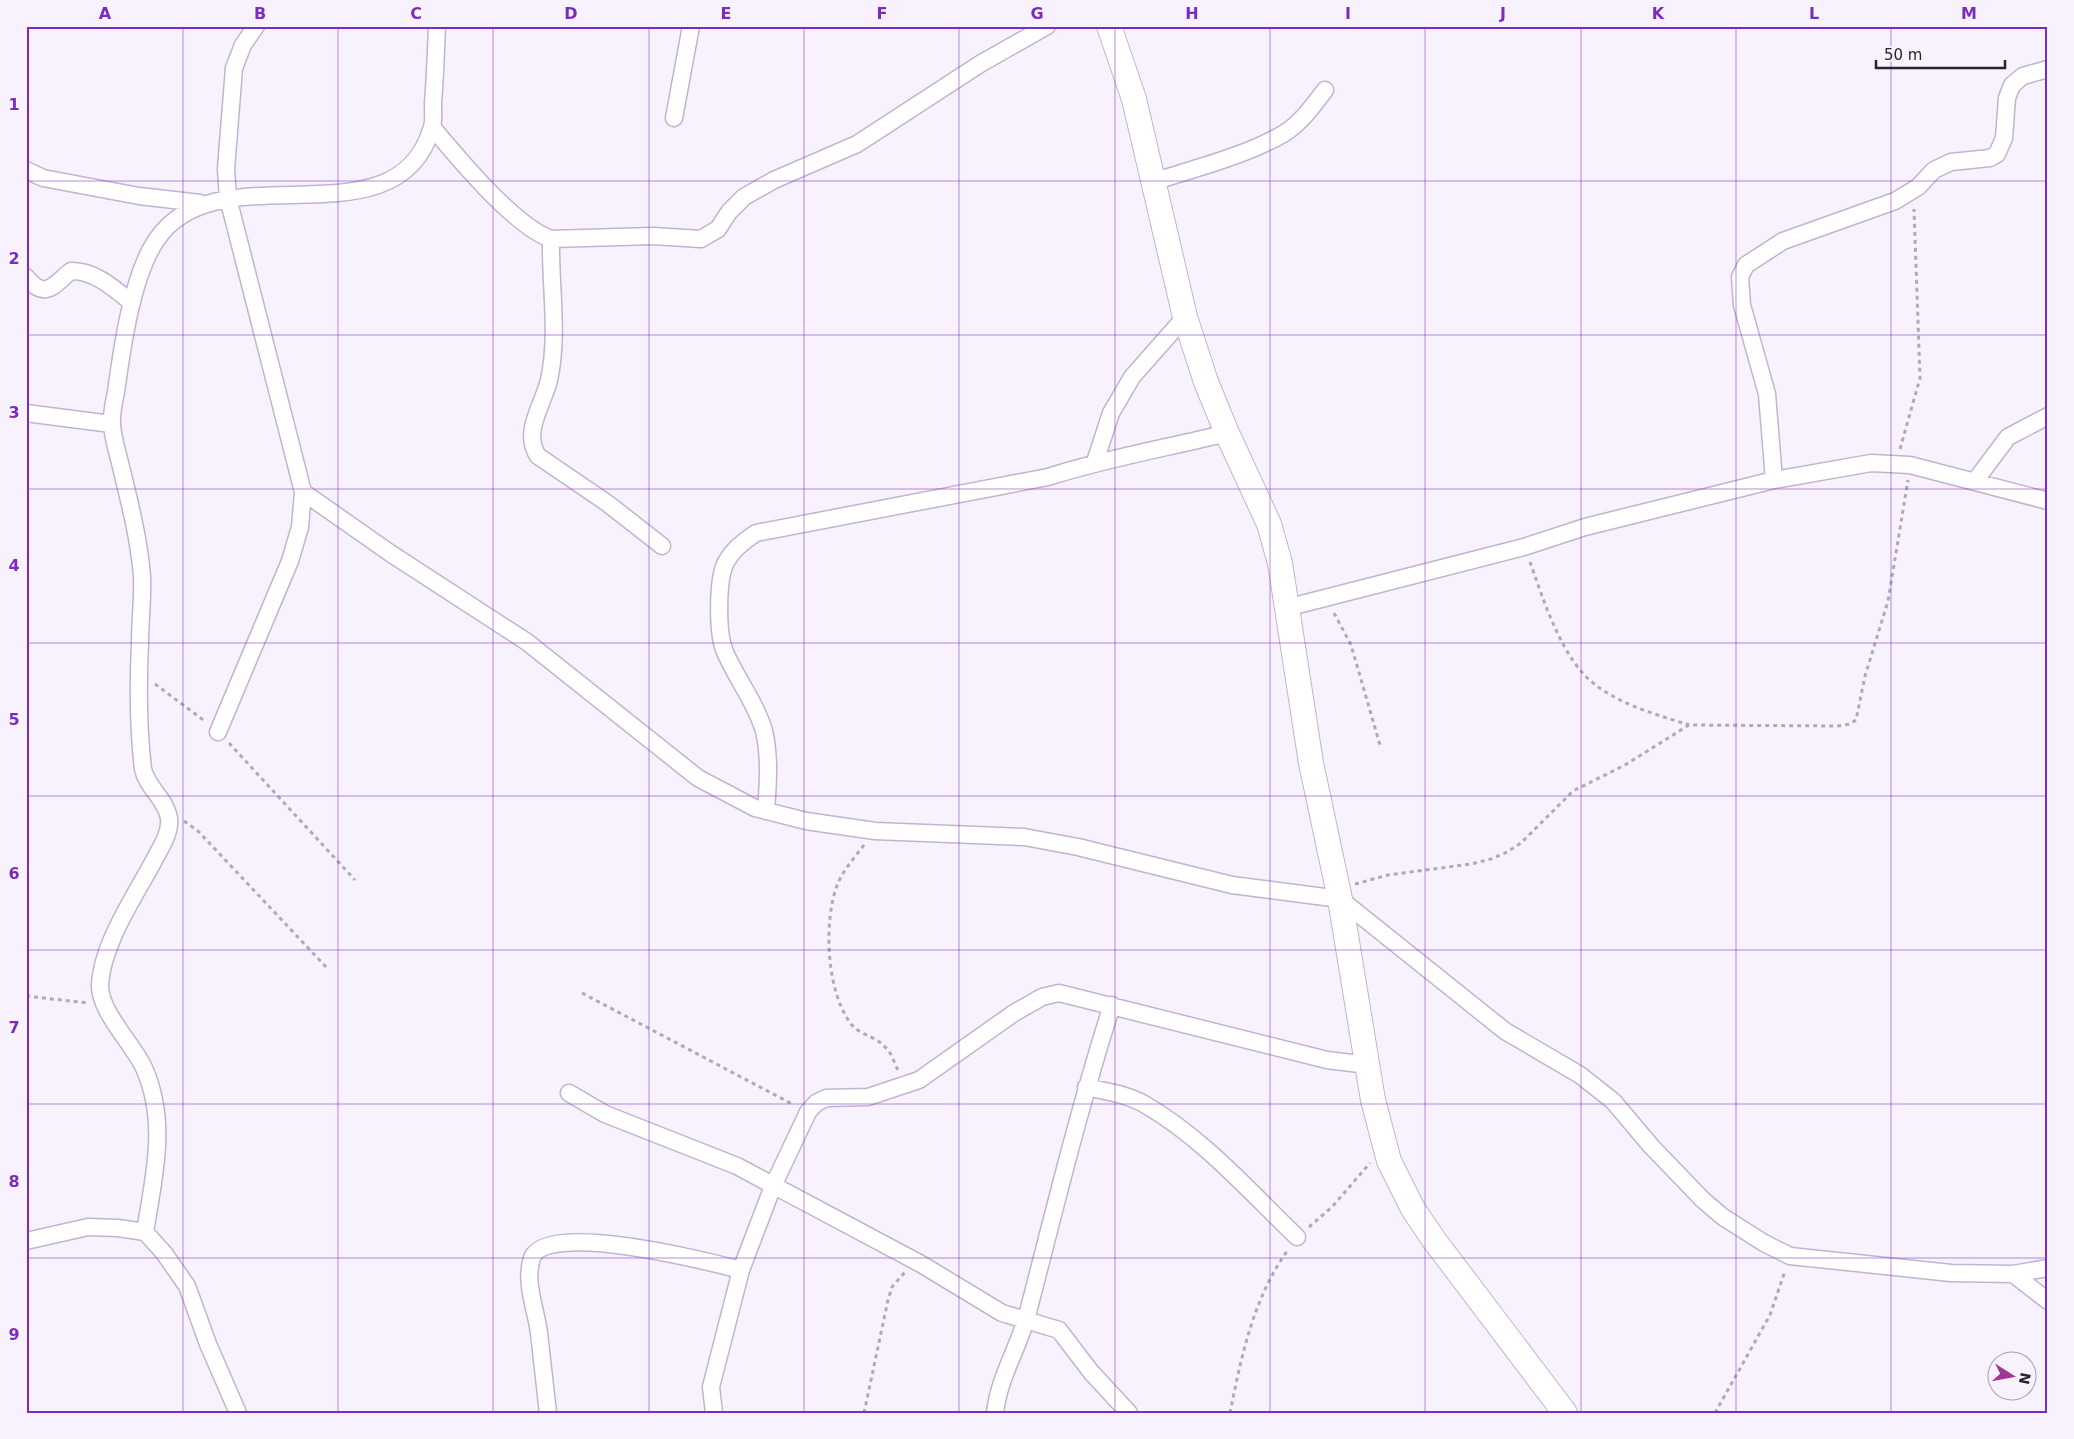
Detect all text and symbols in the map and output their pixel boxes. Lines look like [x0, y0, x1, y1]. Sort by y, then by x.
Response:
text: A [99, 4, 112, 23]
text: B [254, 4, 266, 23]
text: C [410, 4, 422, 23]
text: D [564, 4, 578, 23]
text: E [721, 4, 731, 23]
text: F [877, 4, 887, 23]
text: G [1030, 4, 1044, 23]
text: H [1185, 4, 1199, 23]
text: I [1345, 4, 1351, 23]
text: J [1499, 4, 1506, 23]
text: K [1652, 4, 1665, 23]
text: L [1809, 4, 1819, 23]
text: M [1961, 4, 1977, 23]
scale bar [1876, 38, 2005, 70]
text: 50 m [1884, 46, 1922, 64]
text: 1 [8, 95, 20, 114]
text: 2 [8, 249, 20, 268]
text: 3 [8, 403, 20, 422]
text: 4 [8, 556, 20, 575]
text: 5 [8, 710, 20, 729]
text: 6 [8, 864, 20, 883]
text: 7 [8, 1018, 20, 1037]
text: 8 [8, 1172, 20, 1191]
text: 9 [8, 1325, 20, 1344]
north arrow [1986, 1352, 2036, 1402]
text: N [2016, 1371, 2034, 1386]

